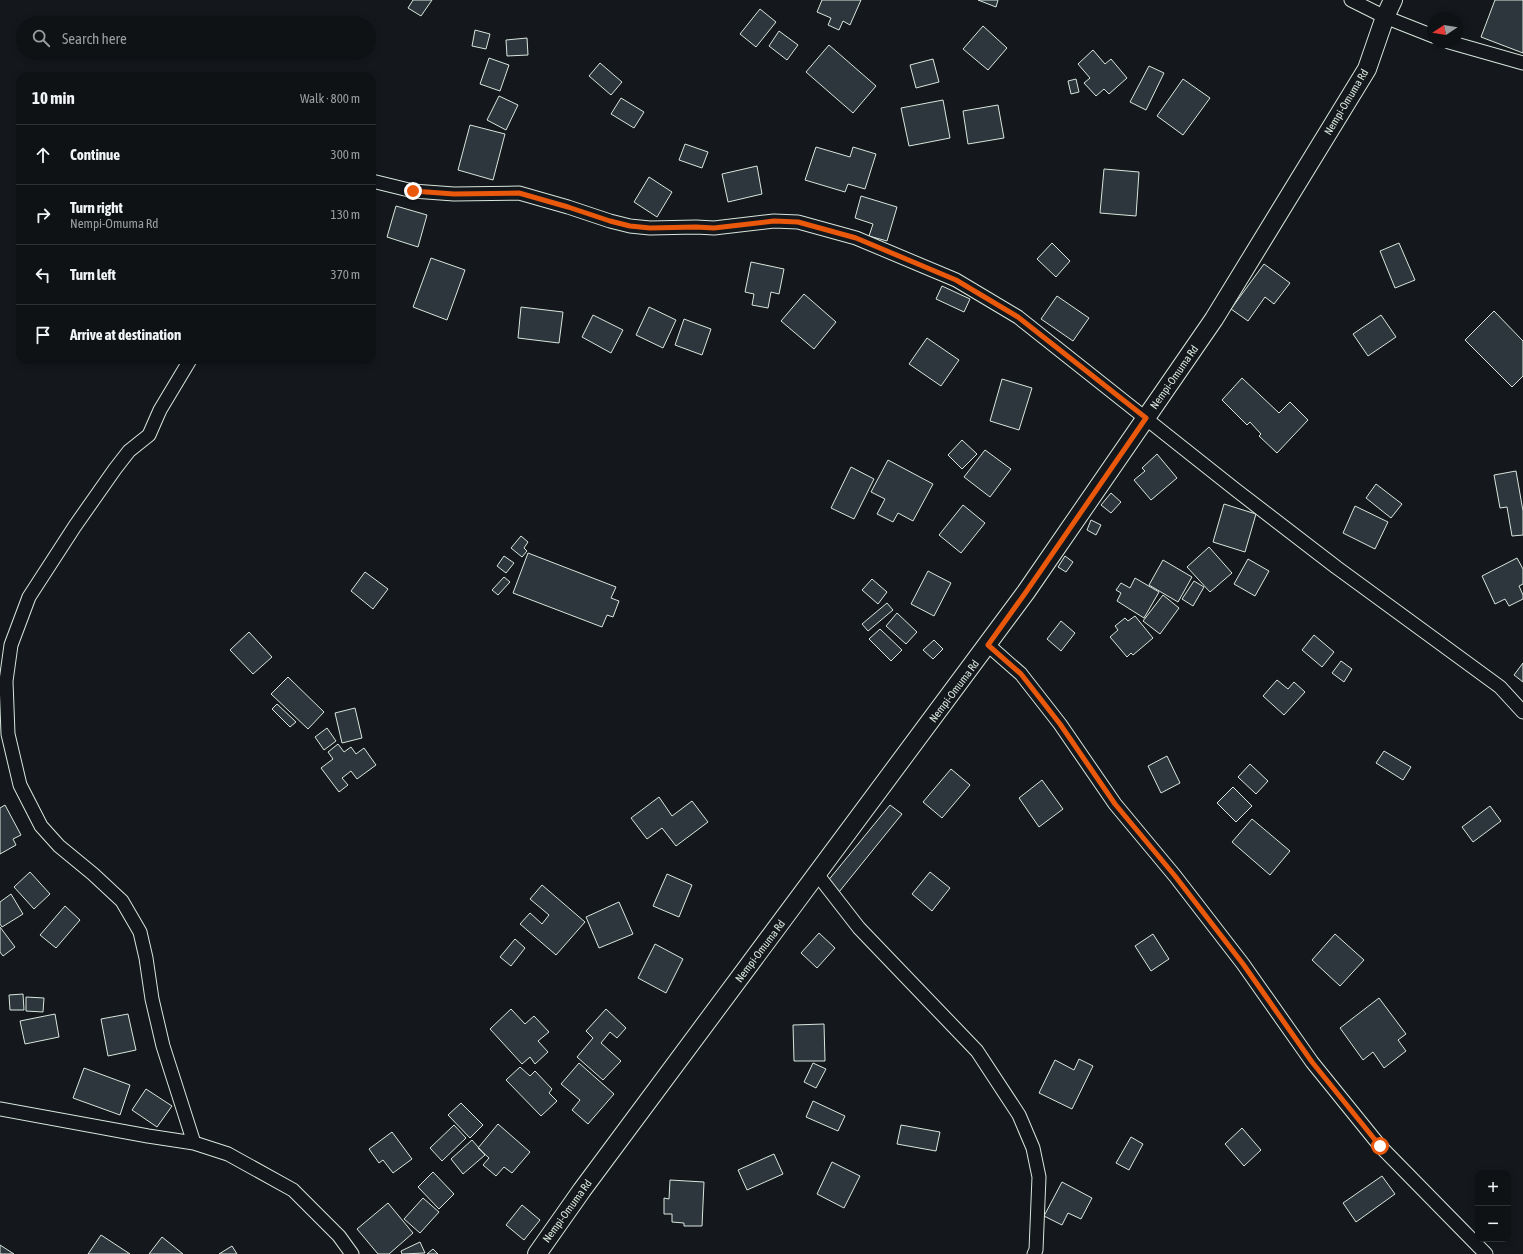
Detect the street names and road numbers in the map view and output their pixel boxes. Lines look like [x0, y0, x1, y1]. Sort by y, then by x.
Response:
street label: Nempi-Omuma Rd [1322, 67, 1370, 137]
street label: Nempi-Omuma Rd [1148, 343, 1200, 411]
street label: Nempi-Omuma Rd [927, 658, 981, 724]
street label: Nempi-Omuma Rd [733, 918, 787, 984]
street label: Nempi-Omuma Rd [540, 1177, 594, 1245]

